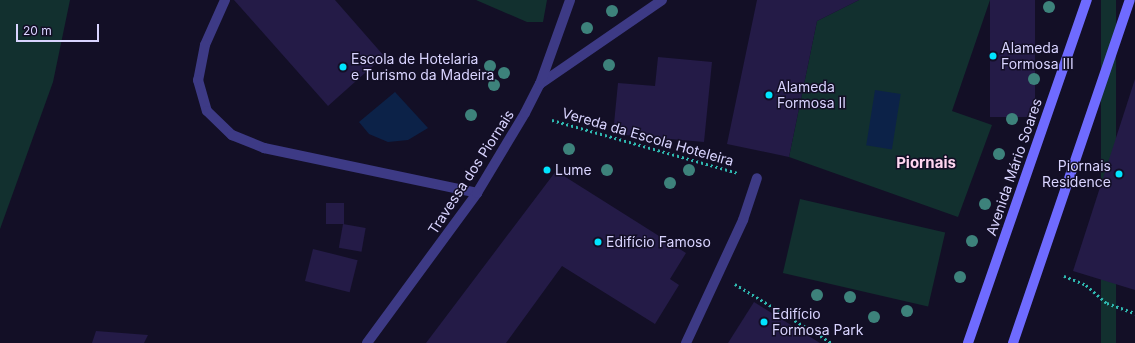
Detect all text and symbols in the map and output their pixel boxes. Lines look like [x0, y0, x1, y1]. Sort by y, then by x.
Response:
scale bar [18, 16, 101, 42]
text: 20 m [23, 23, 52, 38]
place label: Alameda Formosa III [1001, 40, 1074, 72]
place label: Escola de Hotelaria e Turismo da Madeira [351, 51, 494, 84]
marker: Alameda Formosa III [988, 51, 998, 61]
marker: Escola de Hotelaria e Turismo da Madeira [338, 62, 348, 72]
place label: Alameda Formosa II [777, 79, 846, 112]
marker: Alameda Formosa II [764, 90, 774, 100]
street label: Avenida Mário Soares [983, 96, 1045, 238]
street label: Vereda da Escola Hoteleira [560, 104, 736, 170]
street label: Travessa dos Piornais [424, 107, 518, 237]
district label: Piornais [896, 154, 956, 172]
place label: Piornais Residence [1042, 158, 1111, 190]
place label: Lume [555, 162, 592, 178]
marker: Lume [542, 165, 552, 175]
marker: Piornais Residence [1114, 169, 1124, 179]
place label: Edifício Famoso [606, 234, 711, 250]
marker: Edifício Famoso [593, 237, 603, 247]
place label: Edifício Formosa Park [772, 306, 863, 338]
marker: Edifício Formosa Park [759, 317, 769, 327]

